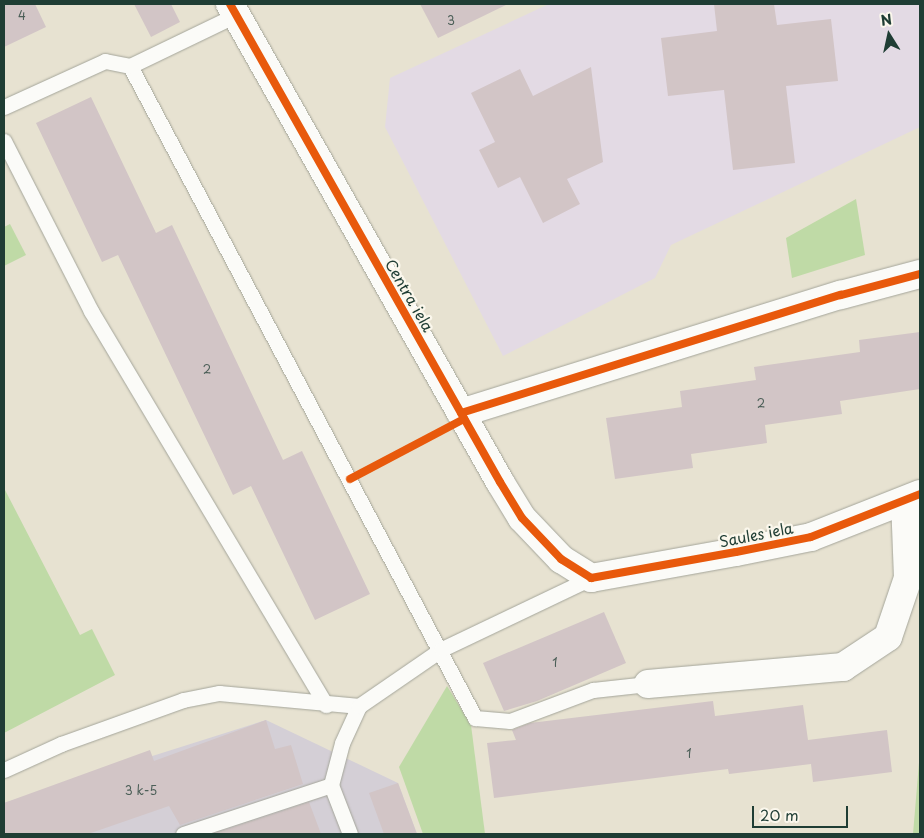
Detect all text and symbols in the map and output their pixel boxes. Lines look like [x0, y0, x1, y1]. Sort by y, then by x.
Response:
text: N [879, 8, 894, 31]
house number: 4 [18, 9, 26, 23]
north arrow [864, 10, 914, 60]
house number: 3 [447, 14, 455, 28]
street label: Centra iela [382, 256, 438, 334]
house number: 2 [203, 363, 211, 377]
house number: 2 [757, 397, 765, 411]
street label: Saules iela [717, 518, 795, 550]
house number: 1 [552, 656, 558, 670]
house number: 1 [686, 747, 692, 761]
house number: 3 k-5 [125, 784, 157, 798]
scale bar [754, 796, 850, 828]
text: 20 m [760, 803, 799, 826]

